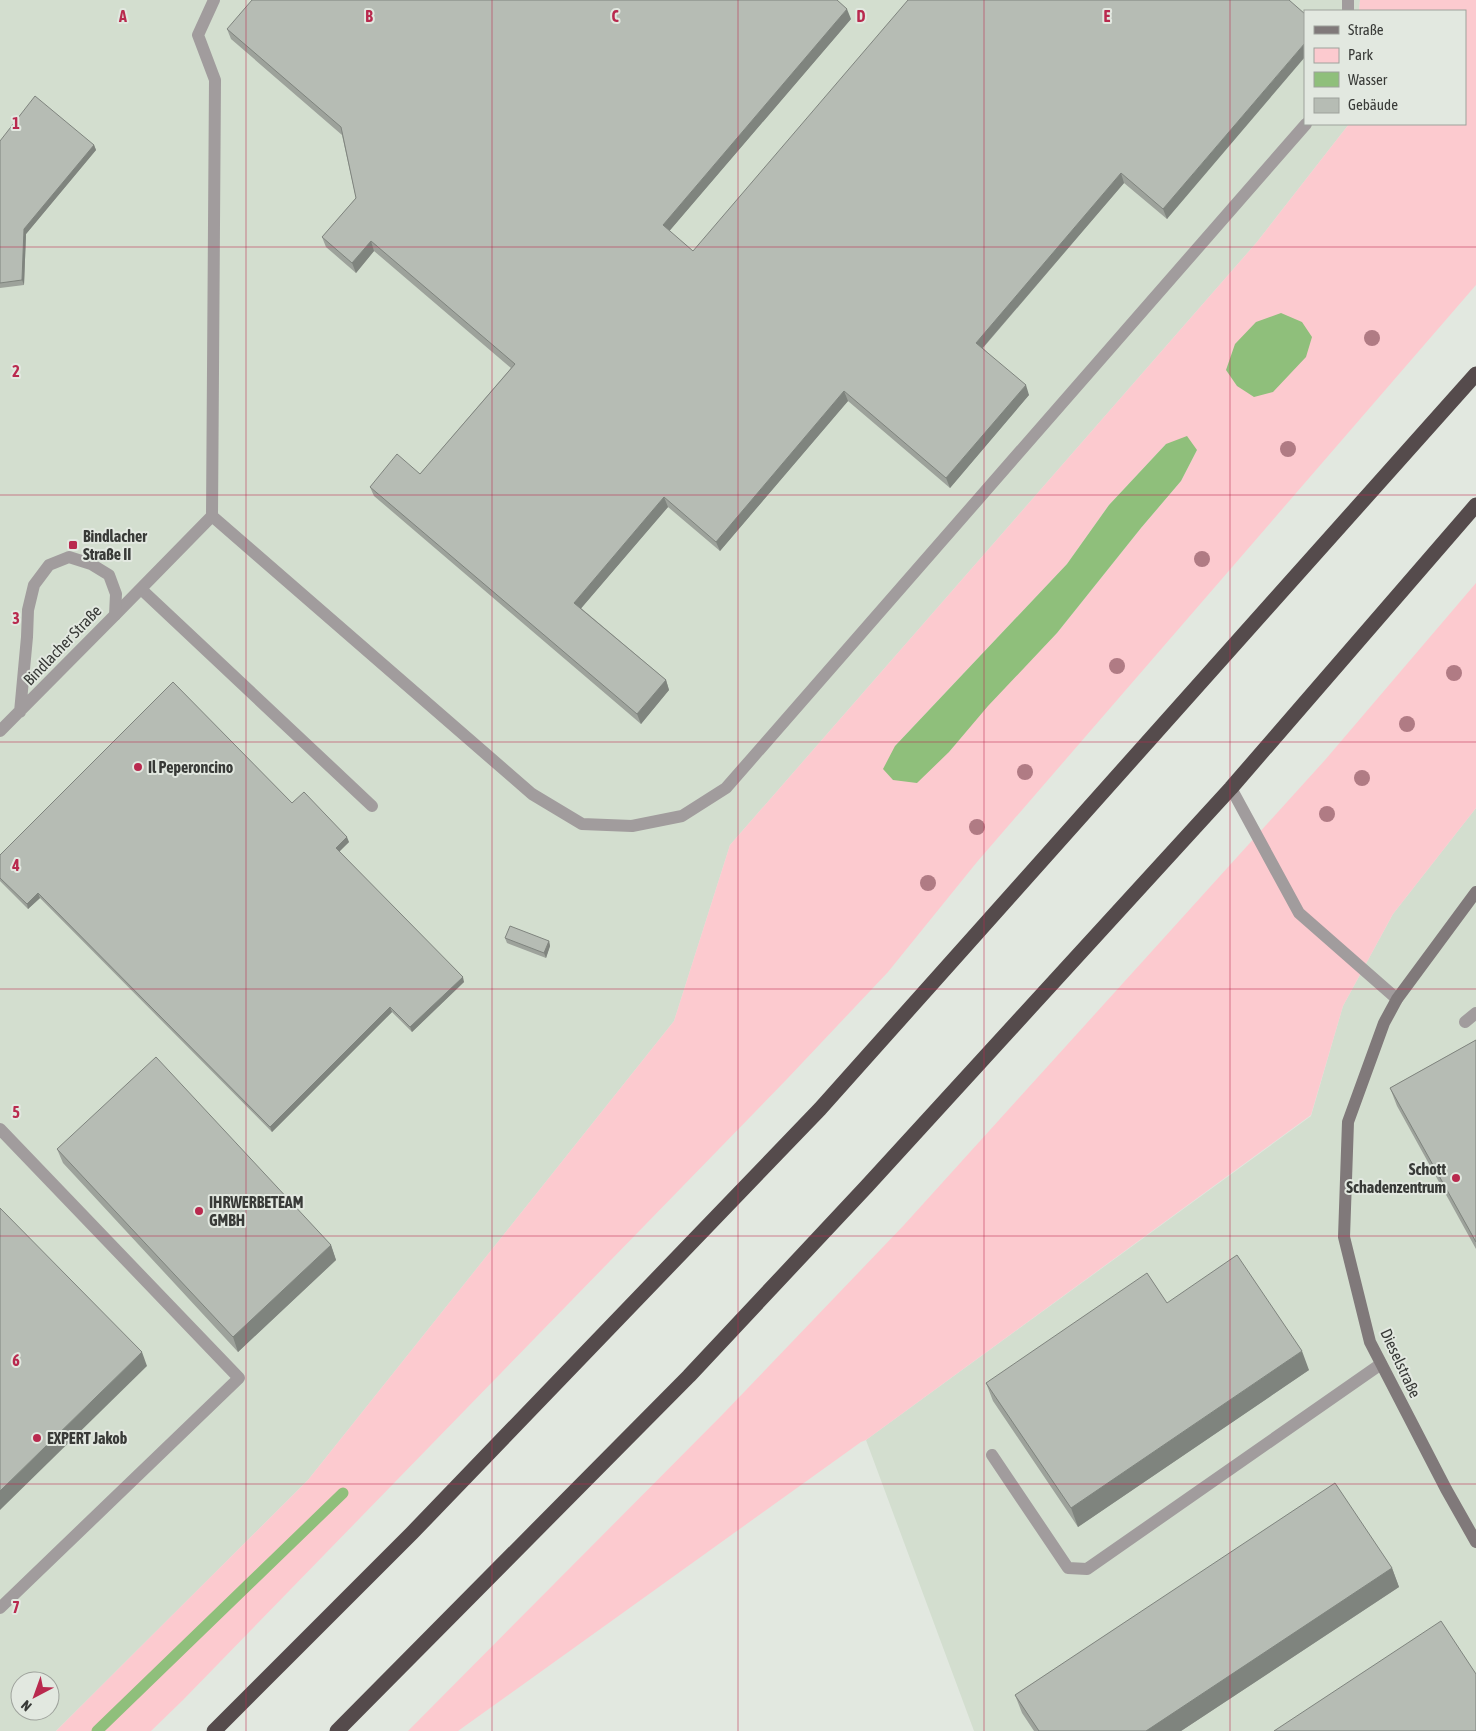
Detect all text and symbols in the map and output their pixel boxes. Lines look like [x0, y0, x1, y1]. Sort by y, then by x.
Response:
text: A [118, 7, 127, 25]
text: B [365, 7, 373, 25]
text: C [611, 7, 619, 25]
text: D [857, 7, 866, 25]
text: E [1104, 7, 1111, 25]
legend [1304, 10, 1466, 125]
text: Straße [1348, 21, 1384, 38]
text: Park [1348, 46, 1373, 63]
text: Wasser [1348, 71, 1388, 88]
text: Gebäude [1348, 96, 1398, 113]
text: 1 [12, 114, 20, 132]
text: 2 [12, 362, 20, 380]
place label: Bindlacher Straße II [83, 527, 147, 563]
marker: Bindlacher Straße II [67, 539, 79, 551]
street label: Bindlacher Straße [19, 601, 105, 689]
text: 3 [12, 609, 20, 627]
place label: Il Peperoncino [148, 758, 234, 776]
marker: Il Peperoncino [132, 761, 144, 773]
text: 4 [11, 856, 20, 874]
text: 5 [12, 1103, 20, 1121]
place label: Schott Schadenzentrum [1346, 1160, 1446, 1196]
marker: Schott Schadenzentrum [1450, 1172, 1462, 1184]
place label: IHRWERBETEAM GMBH [209, 1193, 303, 1229]
marker: IHRWERBETEAM GMBH [193, 1205, 205, 1217]
street label: Dieselstraße [1377, 1326, 1425, 1400]
text: 6 [12, 1351, 20, 1369]
place label: EXPERT Jakob [47, 1429, 128, 1447]
marker: EXPERT Jakob [31, 1432, 43, 1444]
text: 7 [12, 1598, 20, 1616]
north arrow [10, 1671, 60, 1721]
text: N [18, 1697, 35, 1715]

